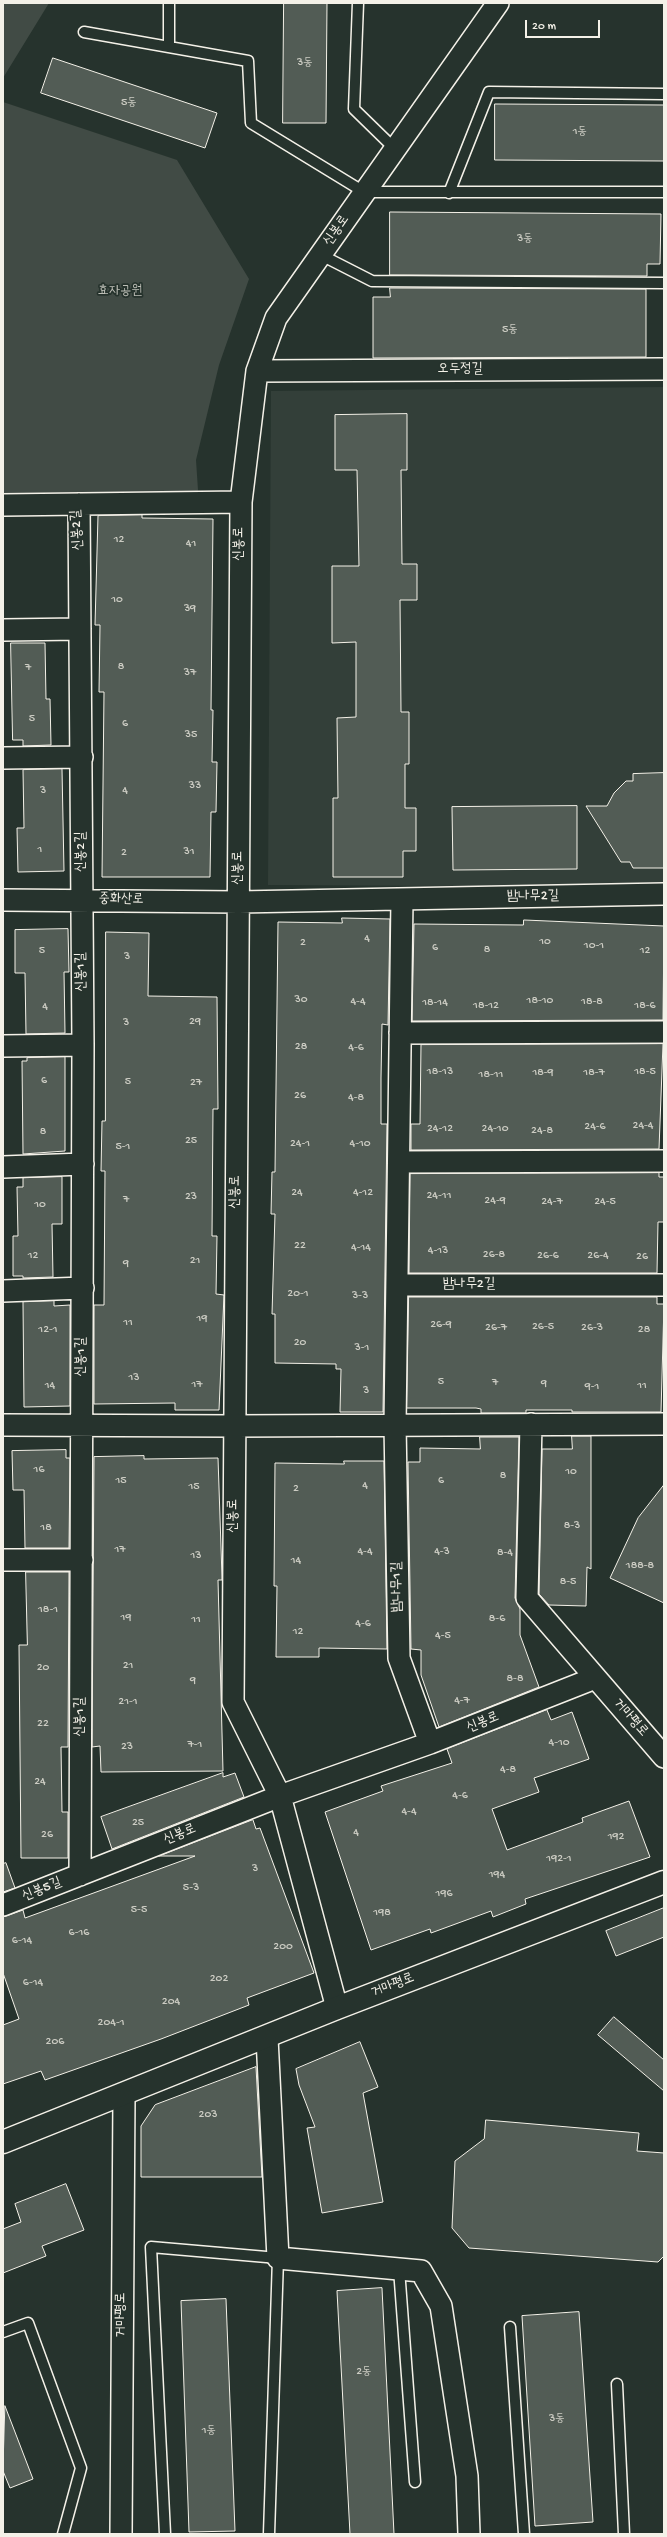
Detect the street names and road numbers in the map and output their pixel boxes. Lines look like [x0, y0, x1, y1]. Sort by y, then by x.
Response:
street label: 신봉로 [320, 212, 354, 250]
street label: 오두정길 [437, 362, 483, 378]
street label: 신봉2길 [68, 509, 88, 551]
street label: 신봉로 [232, 527, 248, 561]
street label: 신봉2길 [74, 832, 90, 872]
street label: 신봉로 [231, 851, 247, 885]
street label: 밤나무2길 [507, 888, 559, 906]
street label: 중화산로 [98, 891, 144, 909]
street label: 신봉1길 [73, 952, 91, 992]
street label: 신봉로 [227, 1175, 245, 1209]
street label: 밤나무2길 [443, 1277, 495, 1293]
street label: 신봉1길 [74, 1337, 90, 1377]
street label: 신봉로 [226, 1499, 242, 1533]
street label: 밤나무1길 [389, 1561, 407, 1613]
street label: 거마평로 [609, 1695, 651, 1741]
street label: 신봉1길 [73, 1697, 89, 1737]
street label: 신봉로 [464, 1709, 502, 1737]
street label: 신봉로 [161, 1821, 199, 1849]
street label: 신봉5길 [20, 1875, 64, 1905]
street label: 거마평로 [369, 1970, 417, 2002]
street label: 거마평로 [114, 2292, 130, 2338]

